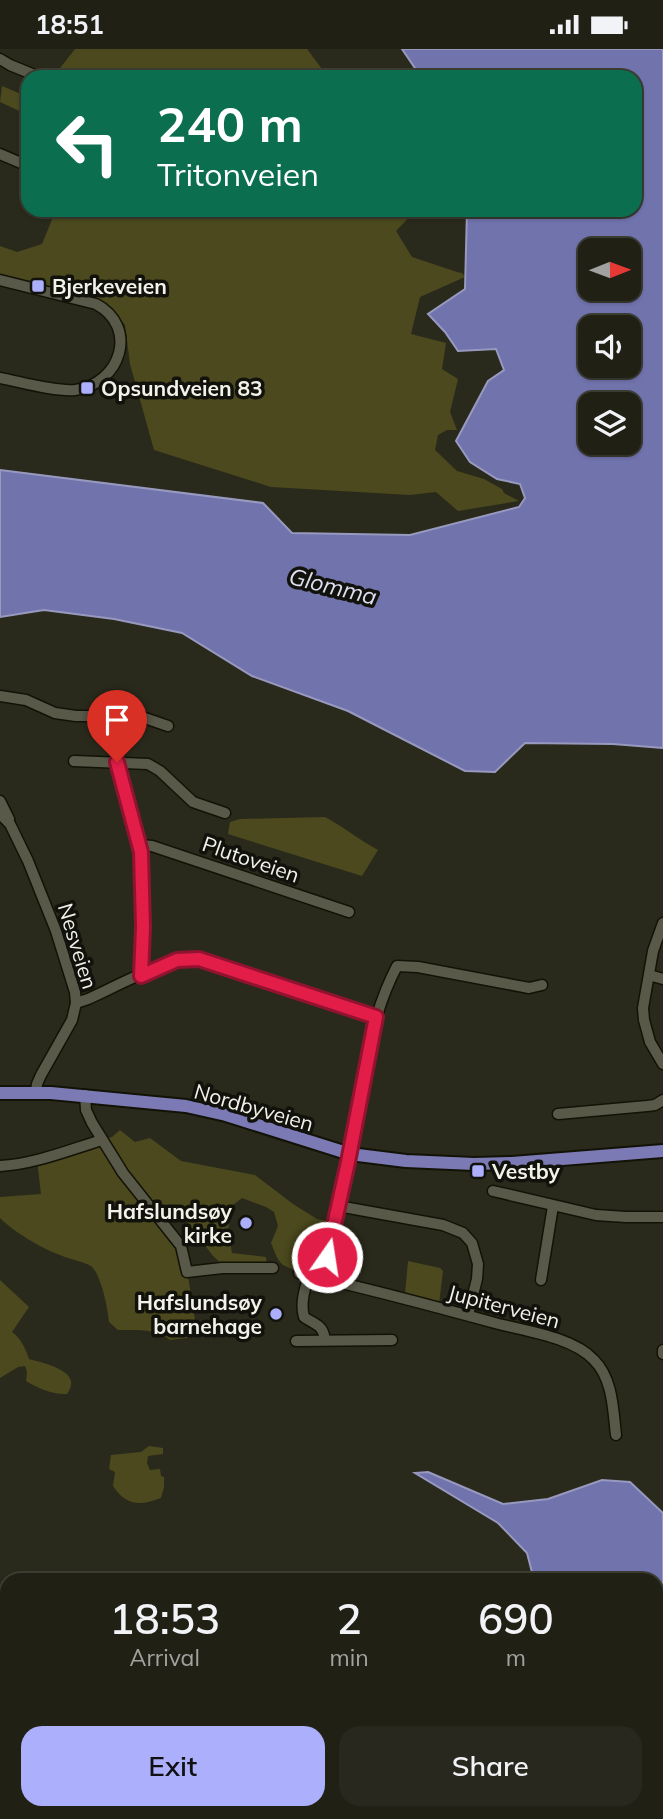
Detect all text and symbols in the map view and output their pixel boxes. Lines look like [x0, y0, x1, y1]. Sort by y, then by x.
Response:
text: 18:51 [35, 8, 104, 41]
text: 240 m [157, 93, 303, 154]
icon: left [42, 98, 133, 189]
text: Tritonveien [157, 154, 319, 194]
north arrow [578, 238, 640, 301]
map controls [578, 238, 641, 455]
place label: Bjerkeveien [52, 273, 167, 299]
marker: Bjerkeveien [30, 278, 46, 294]
button: sound [578, 315, 641, 378]
place label: Opsundveien 83 [101, 375, 263, 401]
marker: Opsundveien 83 [79, 380, 95, 396]
button: layers [578, 392, 641, 455]
water label: Glomma [286, 561, 380, 611]
pin [87, 690, 147, 762]
icon: arrive [98, 701, 136, 739]
street label: Plutoveien [199, 830, 303, 888]
street label: Nesveien [53, 900, 103, 992]
street label: Nordbyveien [191, 1078, 317, 1136]
place label: Vestby [491, 1158, 561, 1184]
marker: Vestby [470, 1163, 486, 1179]
place label: Hafslundsøy kirke [107, 1198, 233, 1248]
marker: Hafslundsøy kirke [238, 1215, 254, 1231]
position arrow [290, 1220, 364, 1294]
street label: Jupiterveien [445, 1279, 563, 1333]
place label: Hafslundsøy barnehage [137, 1289, 263, 1339]
marker: Hafslundsøy barnehage [268, 1306, 284, 1322]
text: 18:53 [109, 1592, 220, 1645]
text: 2 [336, 1592, 362, 1645]
text: 690 [478, 1592, 554, 1645]
text: Arrival [130, 1643, 200, 1672]
text: min [329, 1643, 369, 1672]
text: m [506, 1643, 526, 1672]
button: Exit [21, 1726, 325, 1806]
button: Share [339, 1726, 642, 1806]

